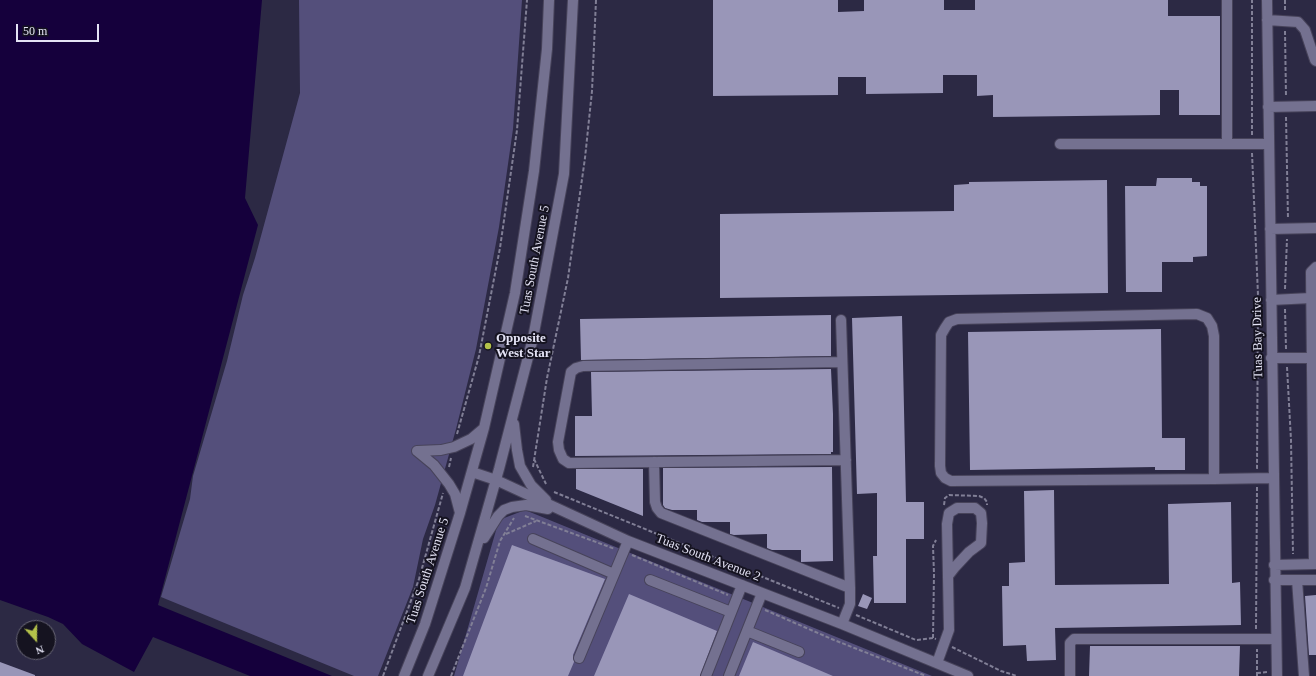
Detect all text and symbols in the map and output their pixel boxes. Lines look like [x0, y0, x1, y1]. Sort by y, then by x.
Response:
scale bar [18, 16, 101, 42]
text: 50 m [23, 24, 47, 38]
street label: Tuas South Avenue 5 [517, 204, 553, 316]
street label: Tuas Bay Drive [1249, 297, 1267, 379]
place label: Opposite West Star [496, 331, 551, 362]
marker: Opposite West Star [483, 341, 493, 351]
street label: Tuas South Avenue 5 [403, 516, 453, 626]
street label: Tuas South Avenue 2 [653, 531, 763, 585]
north arrow [16, 620, 56, 660]
text: N [34, 643, 46, 657]

